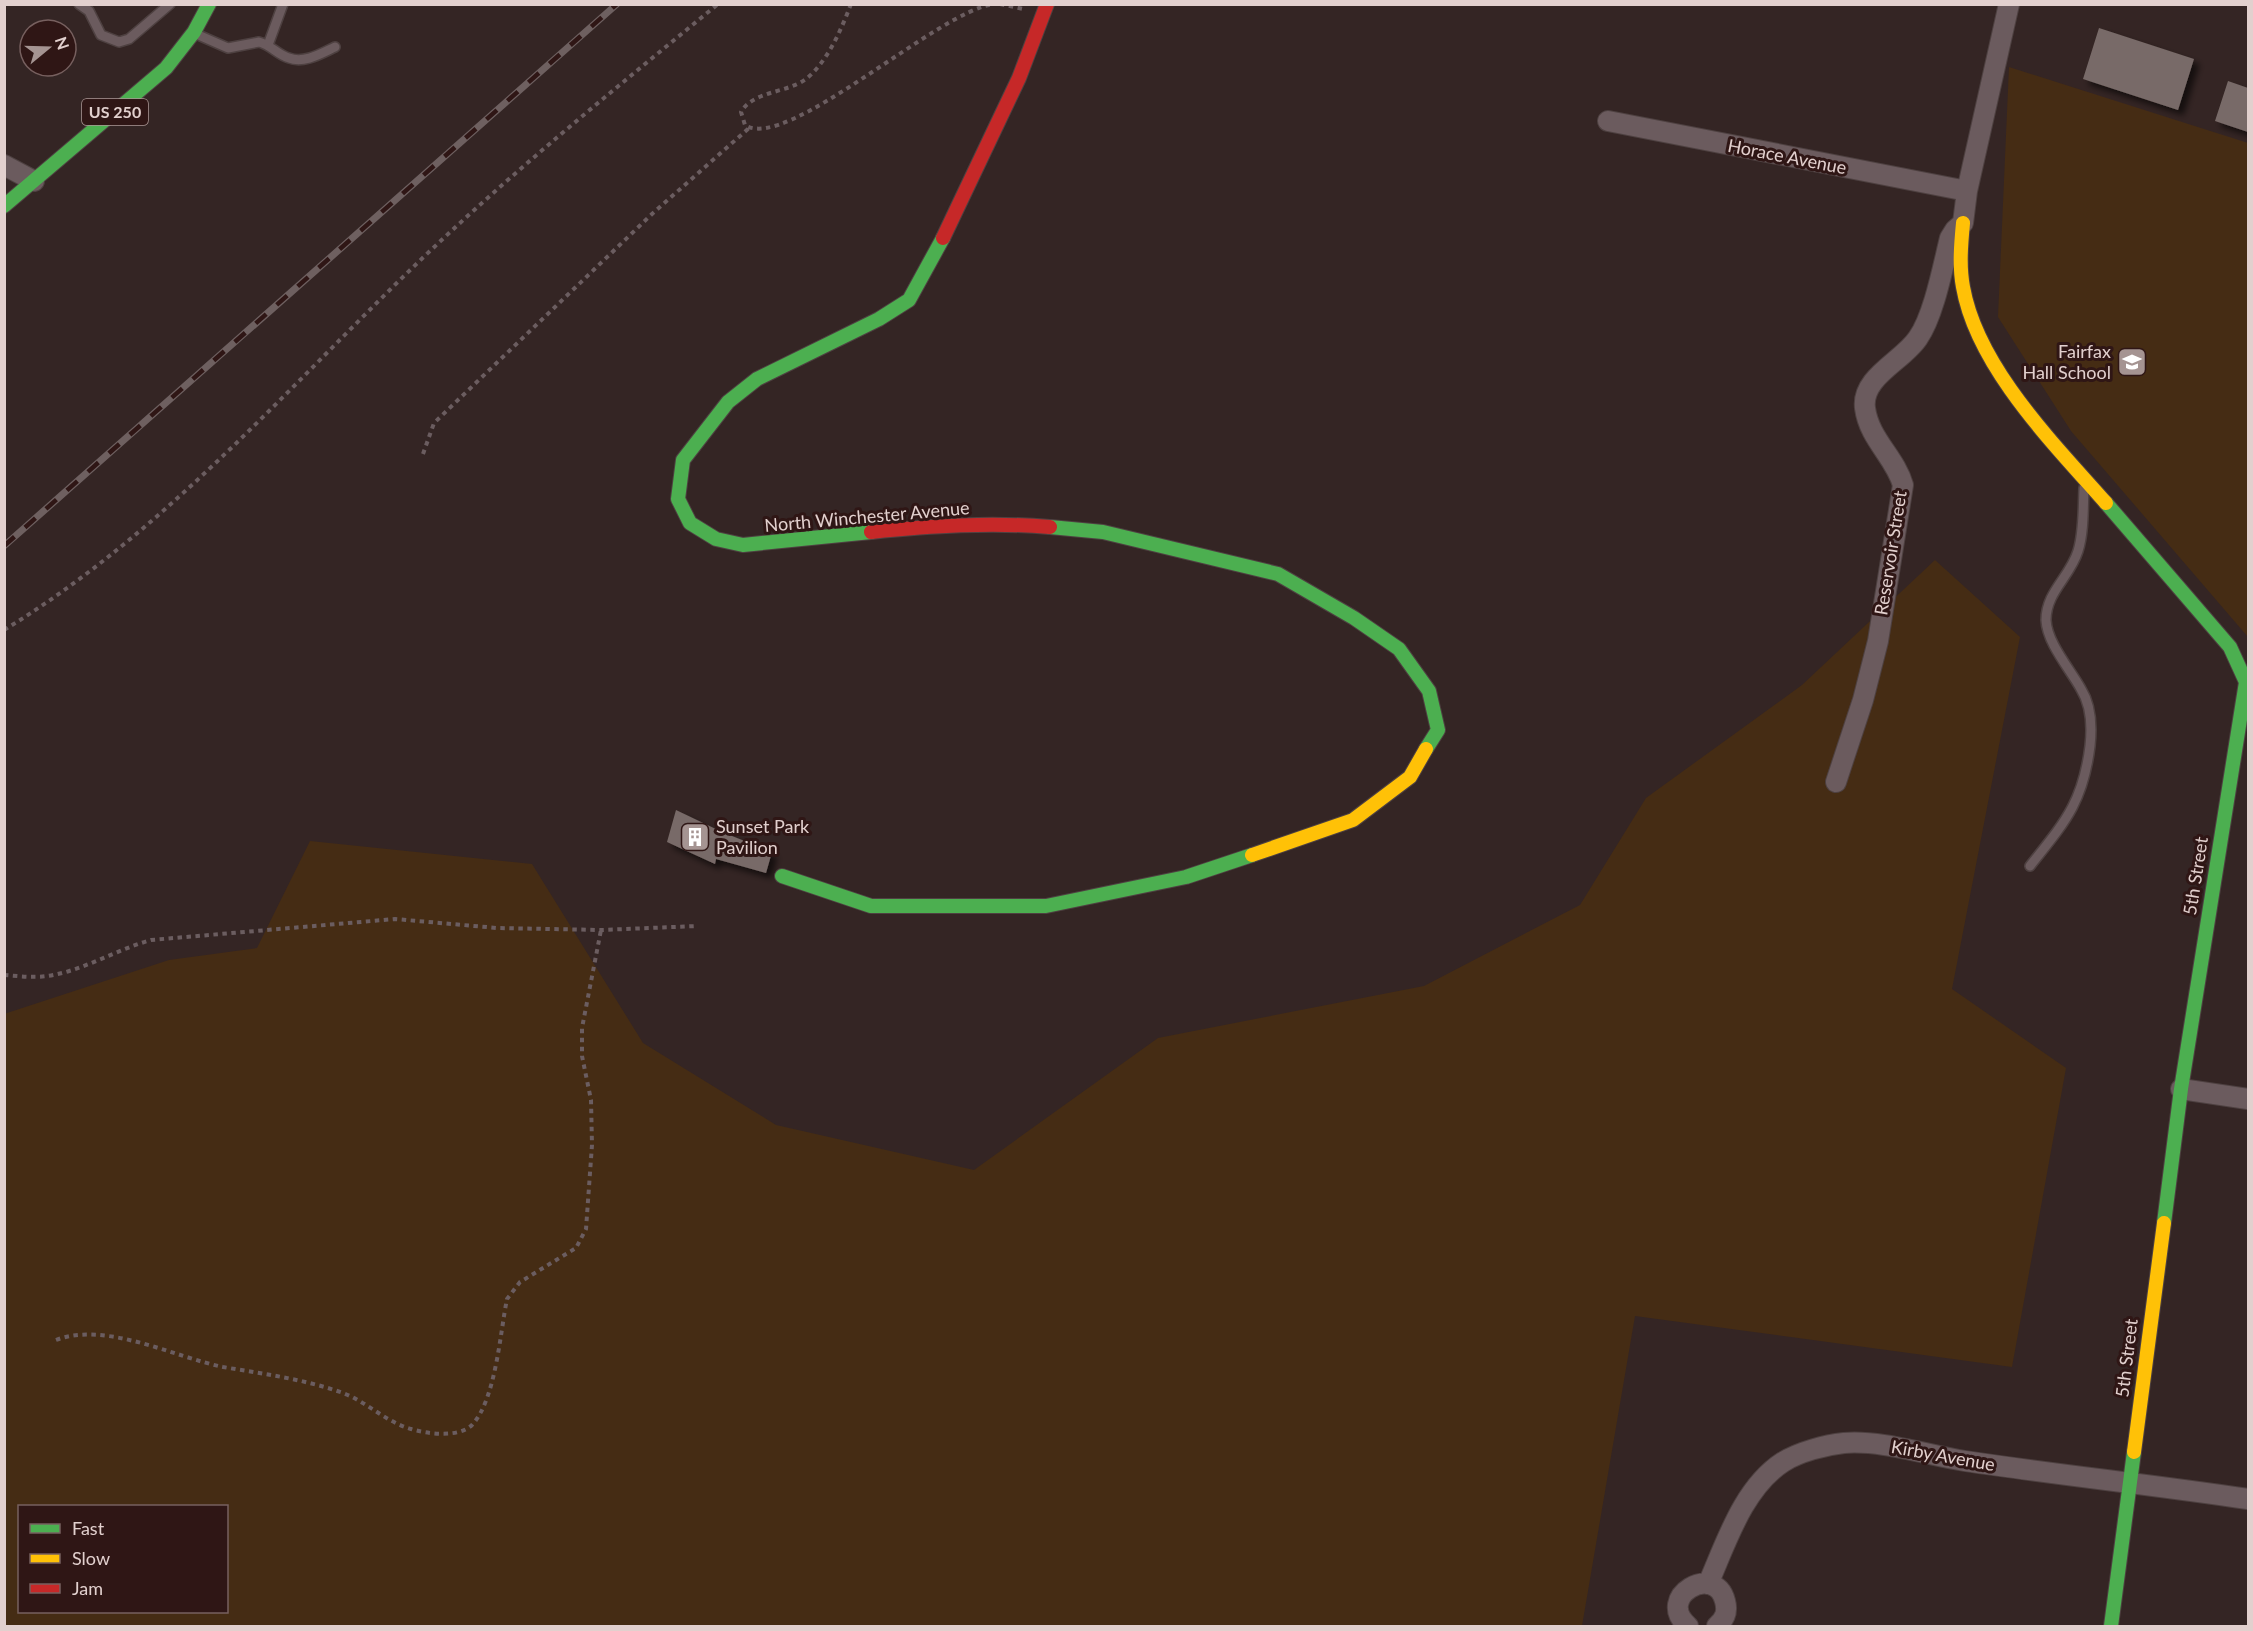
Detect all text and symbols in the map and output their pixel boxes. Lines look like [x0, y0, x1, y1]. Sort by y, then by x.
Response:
north arrow [18, 18, 78, 78]
text: N [52, 34, 74, 52]
road number: US 250 [82, 99, 148, 125]
street label: Horace Avenue [1726, 134, 1848, 178]
place label: Fairfax Hall School [2022, 340, 2111, 383]
school or university icon: Fairfax Hall School [2116, 346, 2148, 378]
street label: Reservoir Street [1869, 488, 1911, 617]
street label: North Winchester Avenue [764, 496, 970, 536]
place label: Sunset Park Pavilion [716, 815, 810, 858]
building icon: Sunset Park Pavilion [679, 821, 711, 853]
street label: 5th Street [2178, 835, 2212, 917]
street label: 5th Street [2110, 1317, 2142, 1398]
street label: Kirby Avenue [1890, 1435, 1997, 1475]
legend [18, 1505, 228, 1613]
text: Fast [72, 1517, 105, 1539]
text: Slow [72, 1547, 110, 1569]
text: Jam [72, 1577, 103, 1599]

